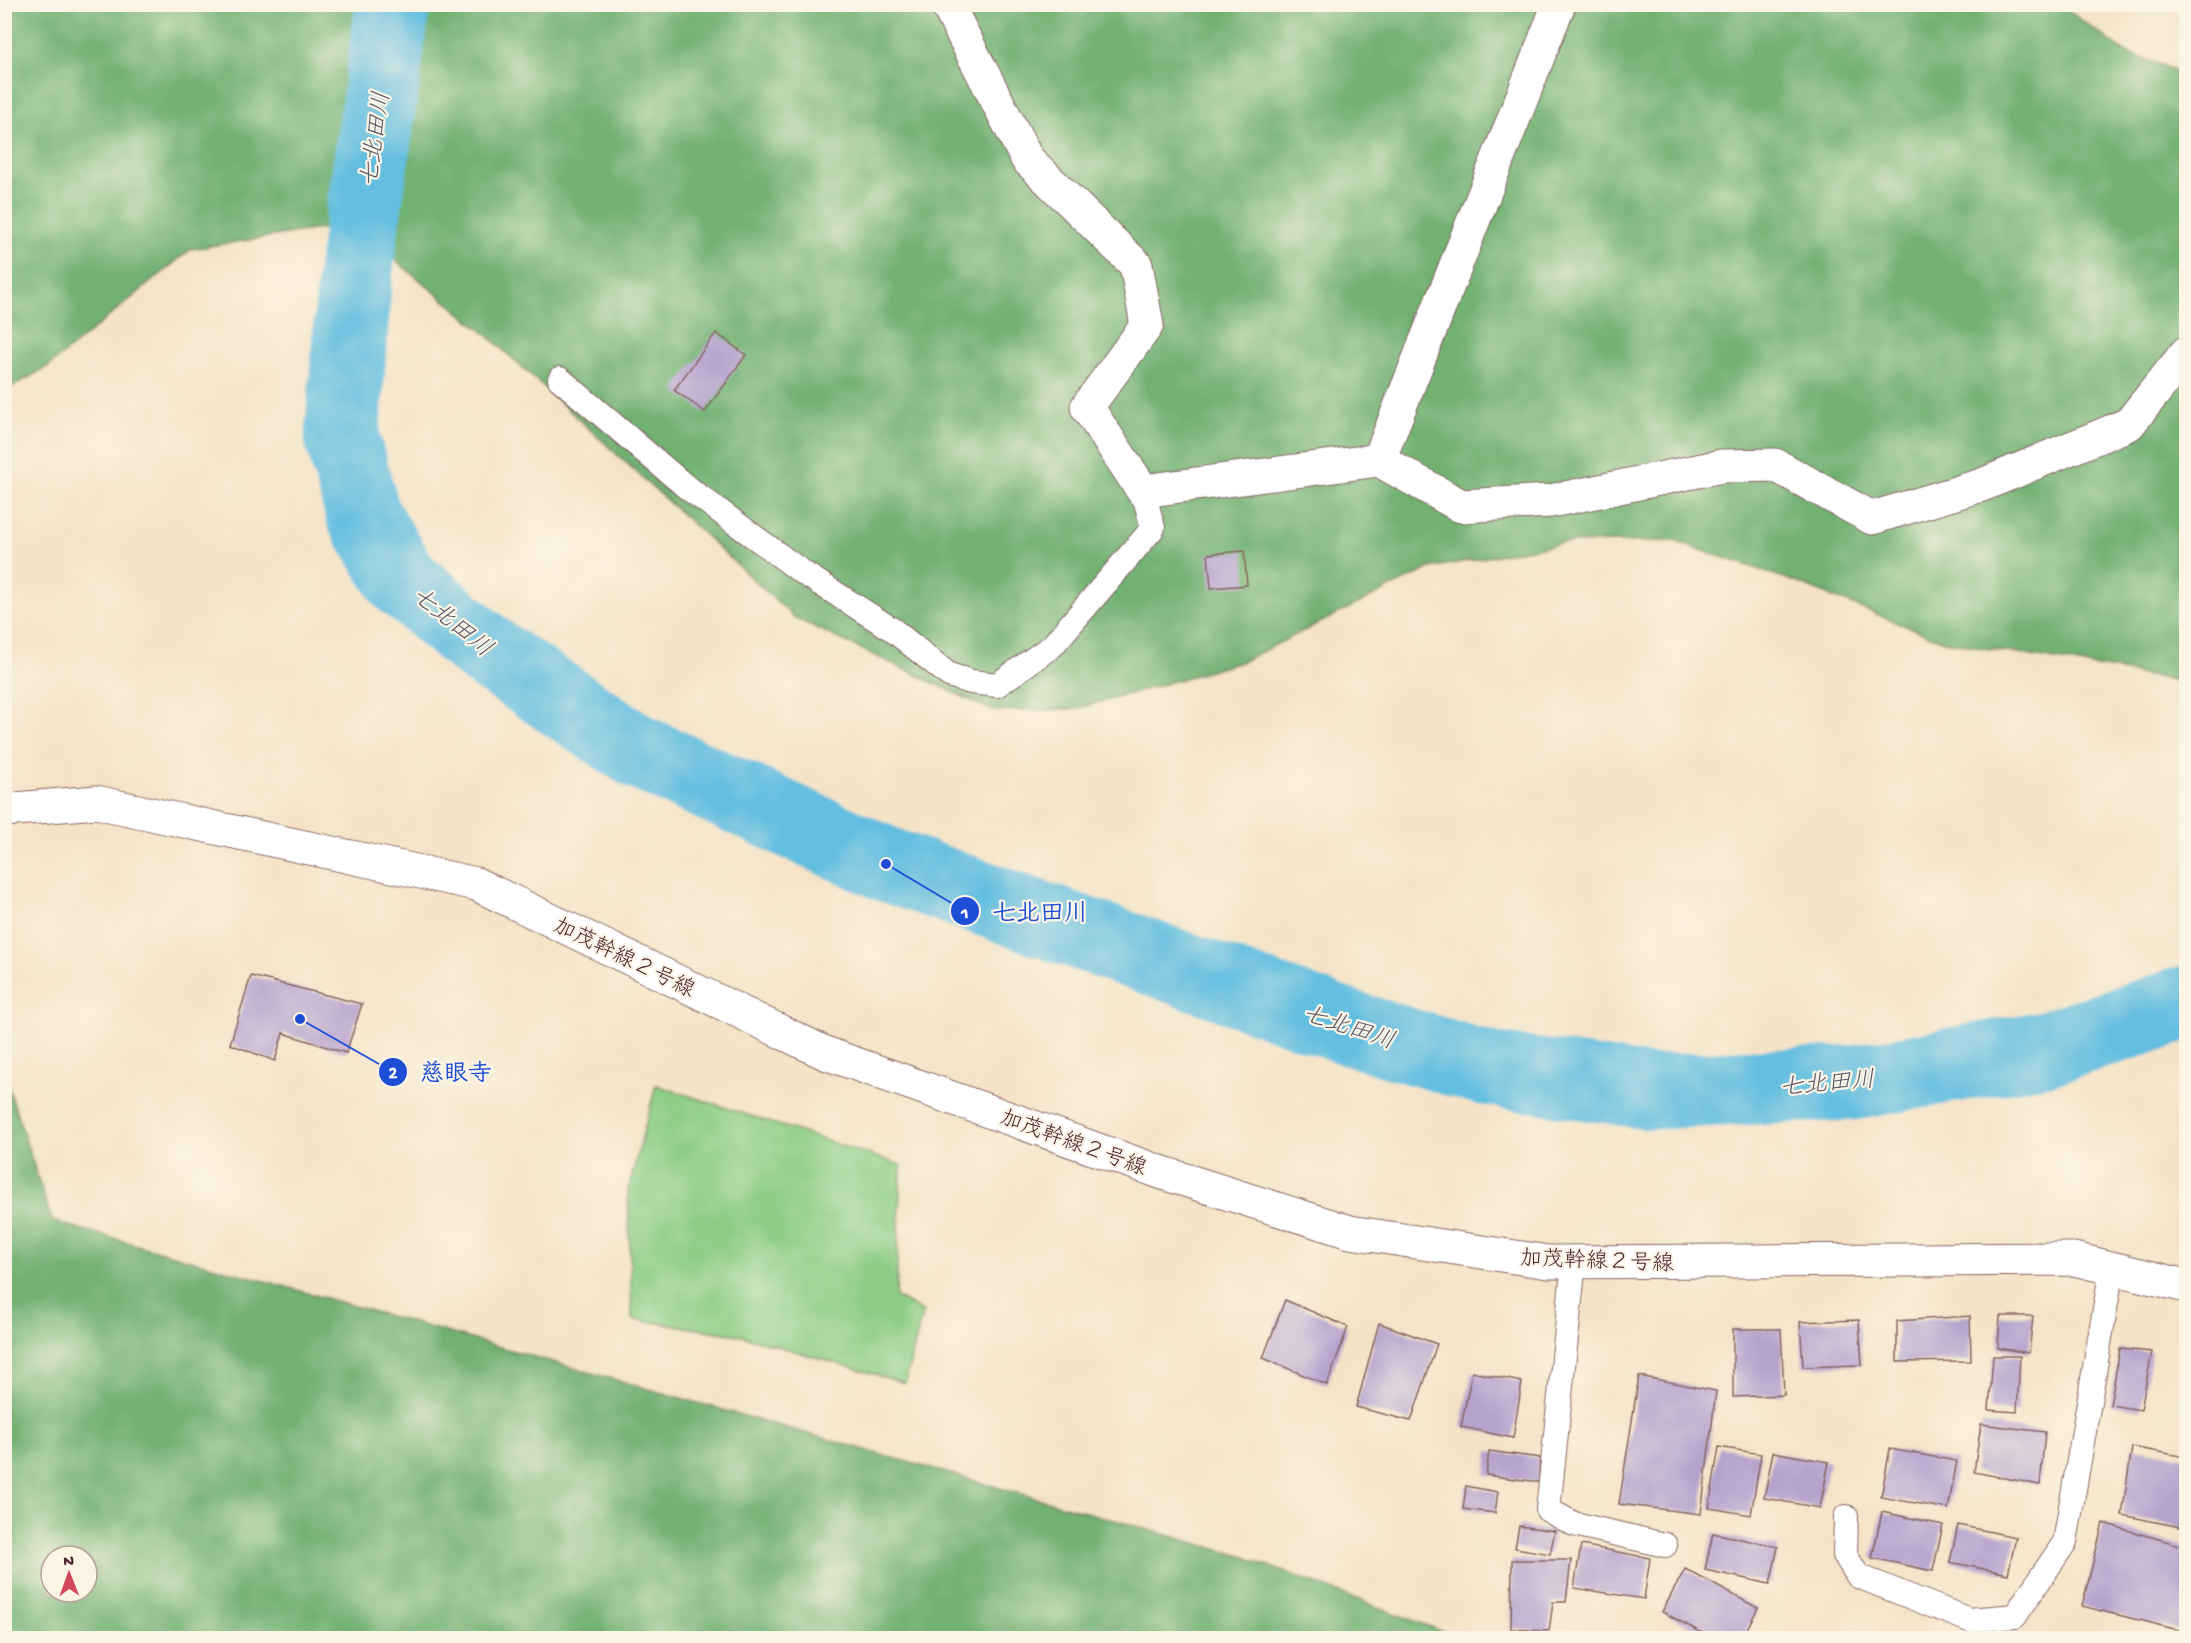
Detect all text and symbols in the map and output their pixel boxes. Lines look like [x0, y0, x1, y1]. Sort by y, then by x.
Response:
water label: 七北田川 [356, 90, 399, 189]
water label: 七北田川 [404, 582, 497, 665]
callout: 七北田川 [950, 890, 1100, 932]
text: 七北田川 [992, 901, 1088, 930]
text: 1 [960, 904, 969, 925]
street label: 加茂幹線２号線 [548, 913, 699, 1005]
water label: 七北田川 [1298, 1001, 1398, 1058]
callout: 慈眼寺 [378, 1051, 504, 1093]
text: 慈眼寺 [420, 1060, 492, 1090]
text: 2 [389, 1064, 398, 1085]
water label: 七北田川 [1778, 1067, 1876, 1104]
street label: 加茂幹線２号線 [996, 1105, 1150, 1183]
street label: 加茂幹線２号線 [1519, 1246, 1674, 1279]
north arrow [39, 1544, 99, 1604]
text: N [63, 1553, 75, 1572]

